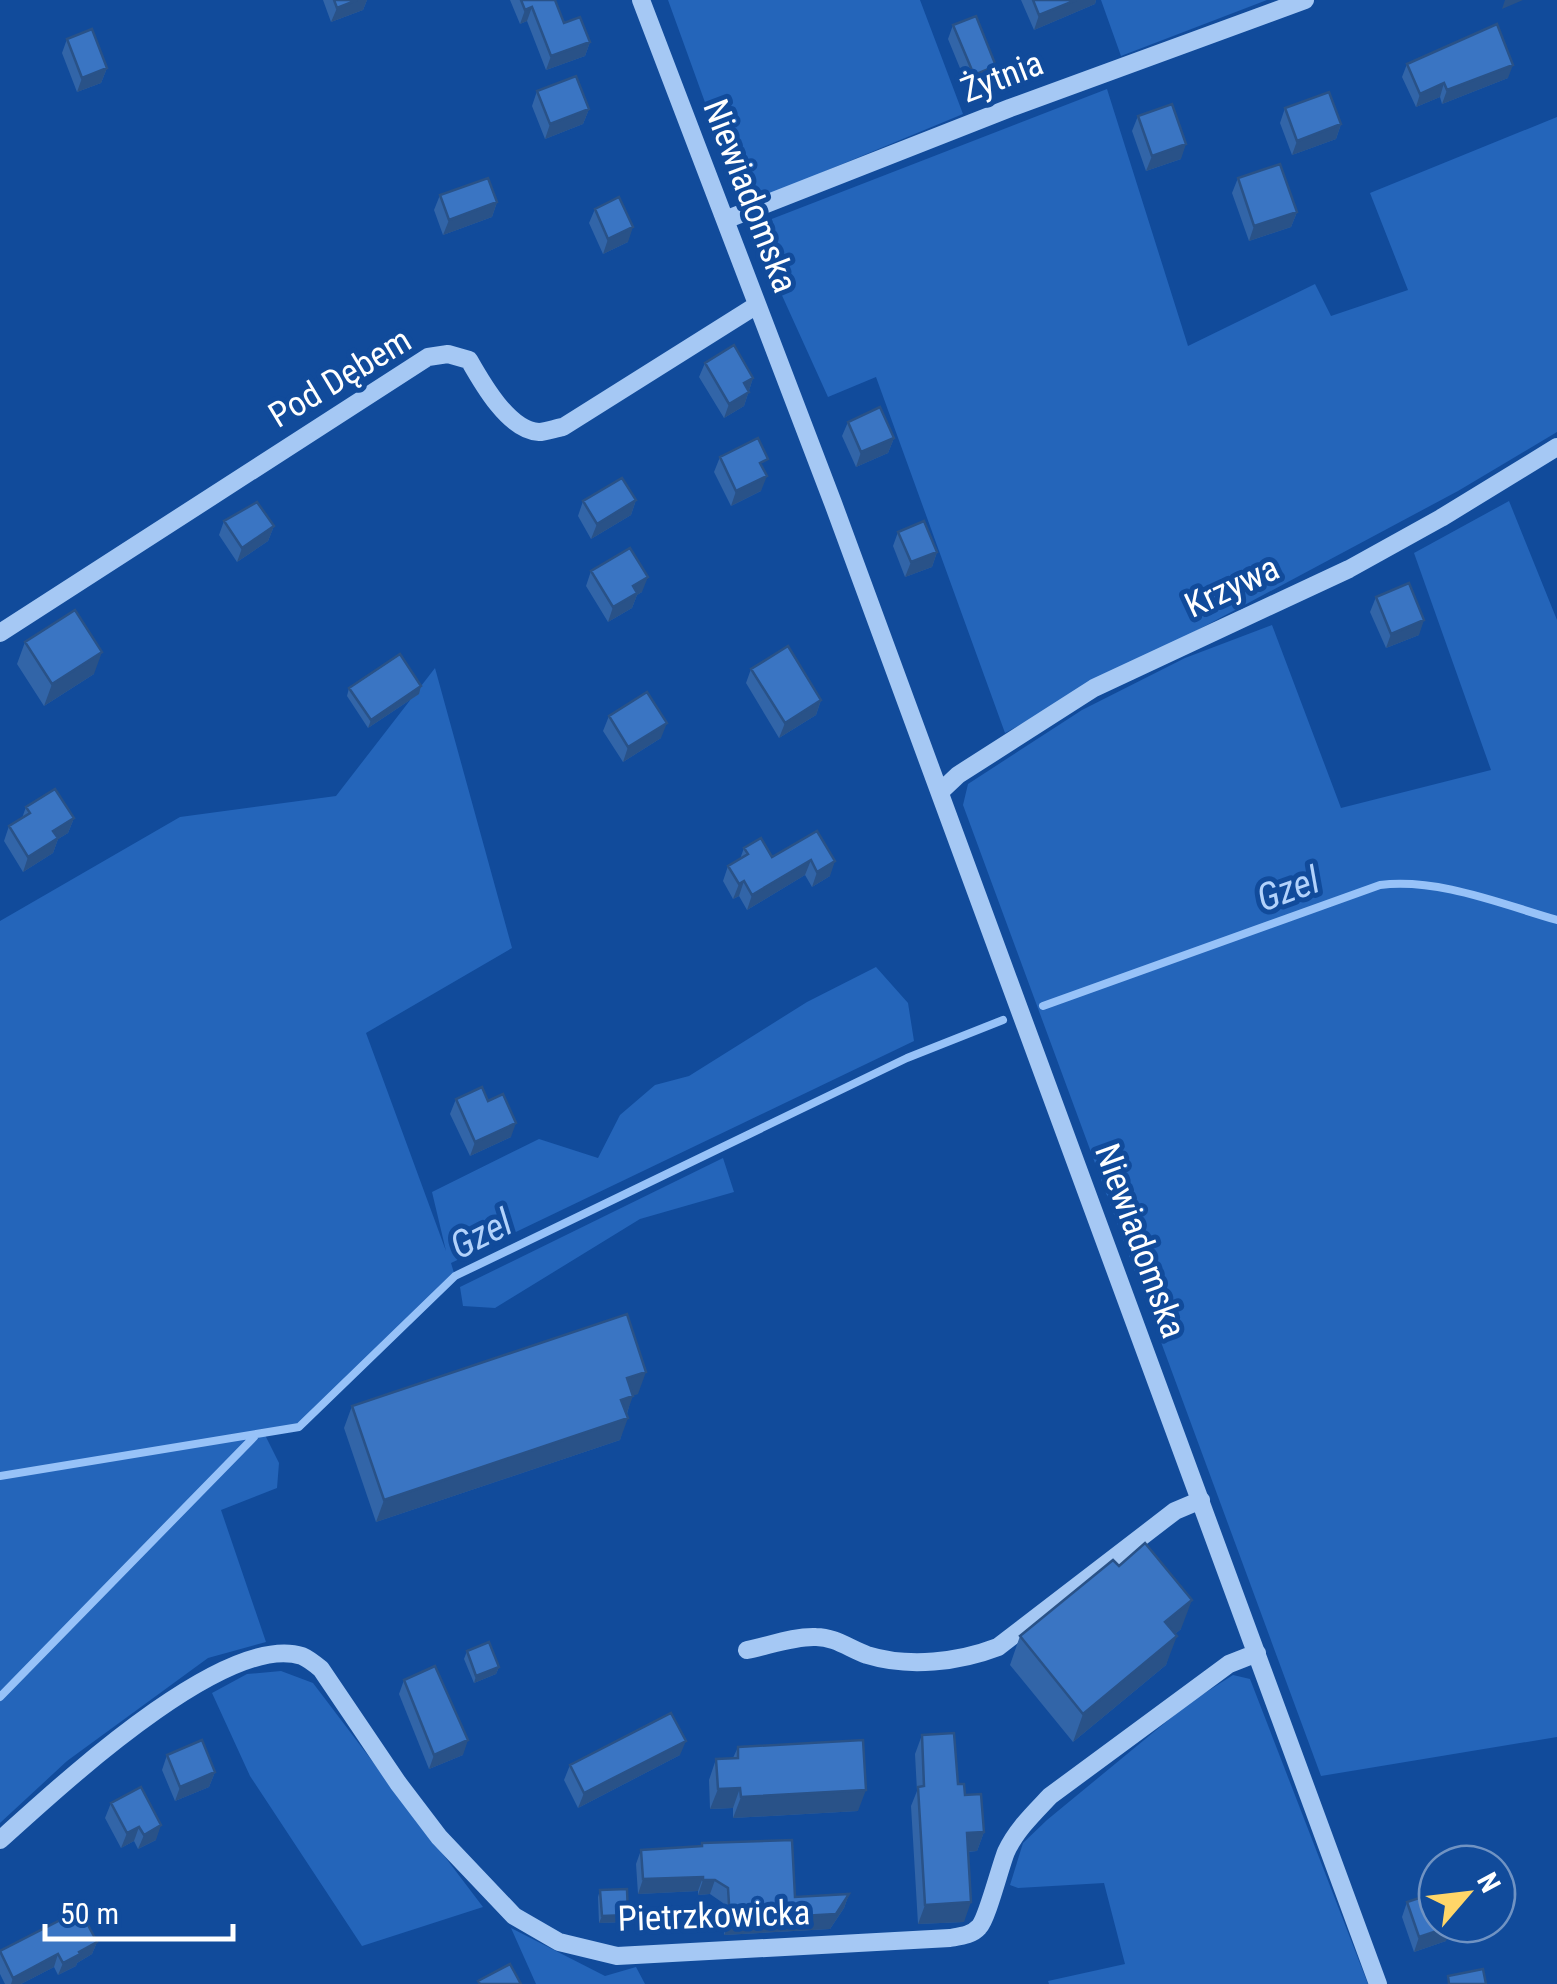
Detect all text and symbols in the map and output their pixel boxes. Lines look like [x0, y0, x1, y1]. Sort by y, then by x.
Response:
street label: Żytnia [955, 43, 1049, 111]
street label: Niewiadomska [694, 94, 806, 298]
street label: Pod Dębem [261, 320, 419, 436]
street label: Krzywa [1178, 547, 1286, 627]
water label: Gzel [1251, 857, 1326, 921]
street label: Niewiadomska [1086, 1138, 1194, 1344]
water label: Gzel [443, 1200, 520, 1268]
north arrow [1417, 1844, 1517, 1944]
text: N [1470, 1867, 1507, 1898]
scale bar [45, 1879, 232, 1941]
street label: Pietrzkowicka [617, 1892, 811, 1940]
text: 50 m [60, 1896, 119, 1931]

